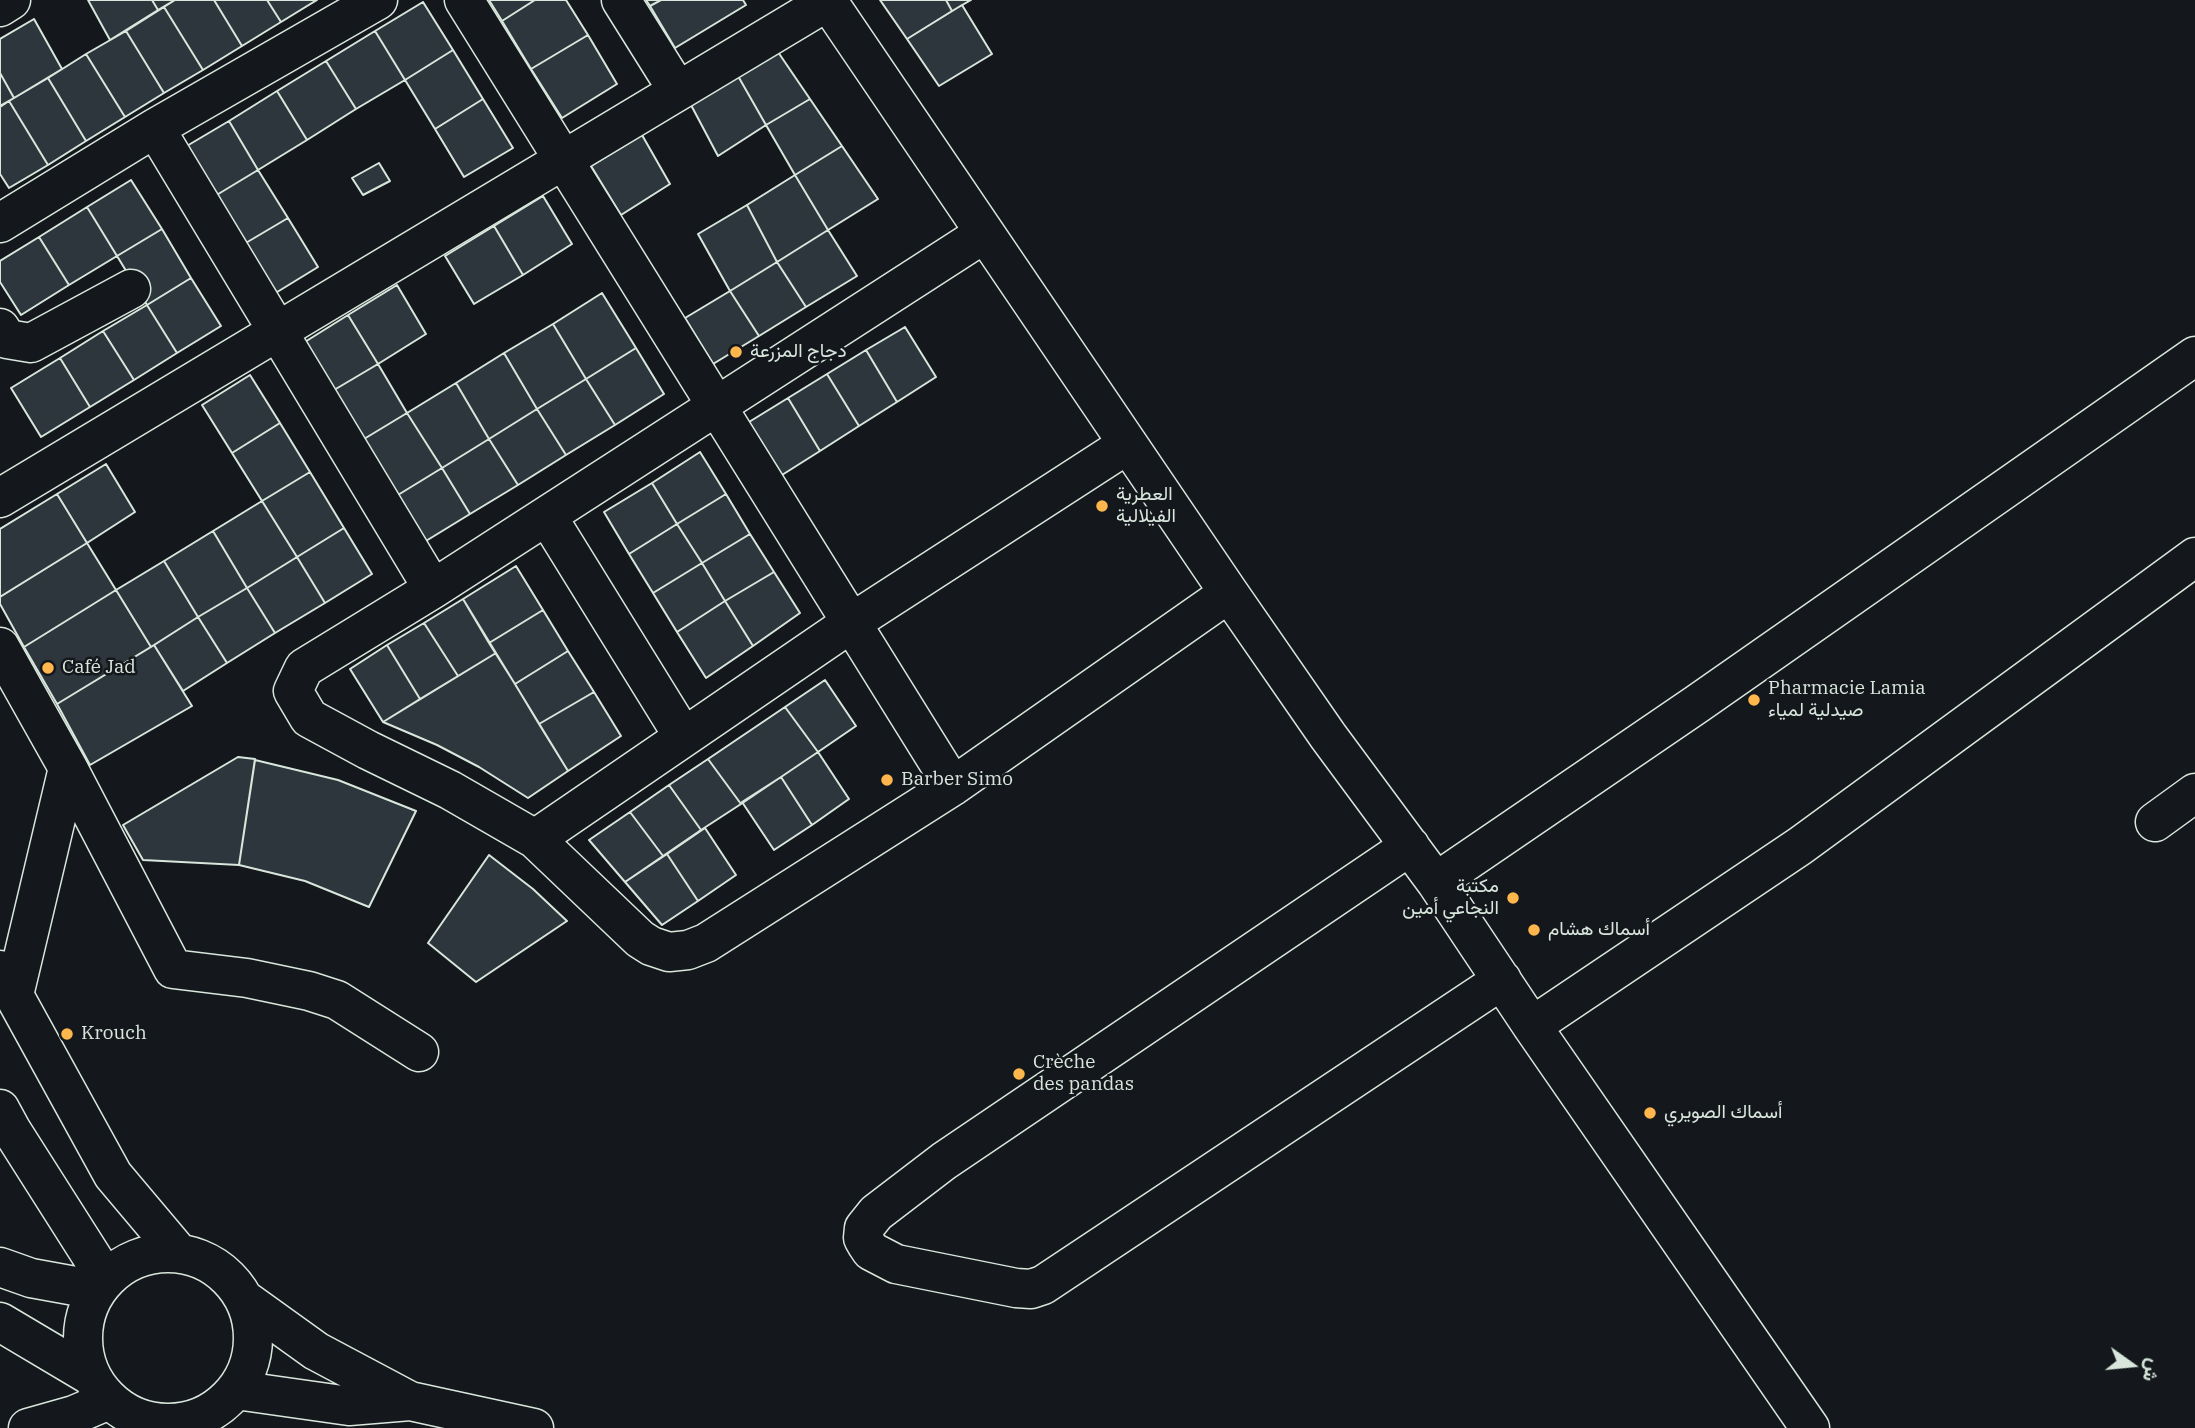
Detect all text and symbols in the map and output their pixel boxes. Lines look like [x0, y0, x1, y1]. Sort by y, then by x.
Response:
place label: دجاج المزرعة [750, 341, 847, 363]
marker: دجاج المزرعة [728, 344, 744, 360]
place label: العطرية الفيلالية [1116, 484, 1176, 528]
marker: العطرية الفيلالية [1094, 498, 1110, 514]
place label: Café Jad [62, 657, 136, 679]
marker: Café Jad [40, 660, 56, 676]
place label: Pharmacie Lamia صيدلية لمياء [1768, 678, 1926, 722]
marker: Pharmacie Lamia صيدلية لمياء [1746, 692, 1762, 708]
place label: Barber Simo [901, 769, 1013, 791]
marker: Barber Simo [879, 772, 895, 788]
place label: مكتبة النجاعي أمين [1402, 876, 1499, 920]
marker: مكتبة النجاعي أمين [1505, 890, 1521, 906]
place label: أسماك هشام [1548, 919, 1650, 941]
marker: أسماك هشام [1526, 922, 1542, 938]
place label: Krouch [81, 1023, 147, 1045]
marker: Krouch [59, 1026, 75, 1042]
place label: Crèche des pandas [1033, 1052, 1134, 1096]
marker: Crèche des pandas [1011, 1066, 1027, 1082]
place label: أسماك الصويري [1664, 1102, 1782, 1124]
marker: أسماك الصويري [1642, 1105, 1658, 1121]
north arrow [2097, 1330, 2167, 1400]
text: ش [2138, 1356, 2167, 1385]

